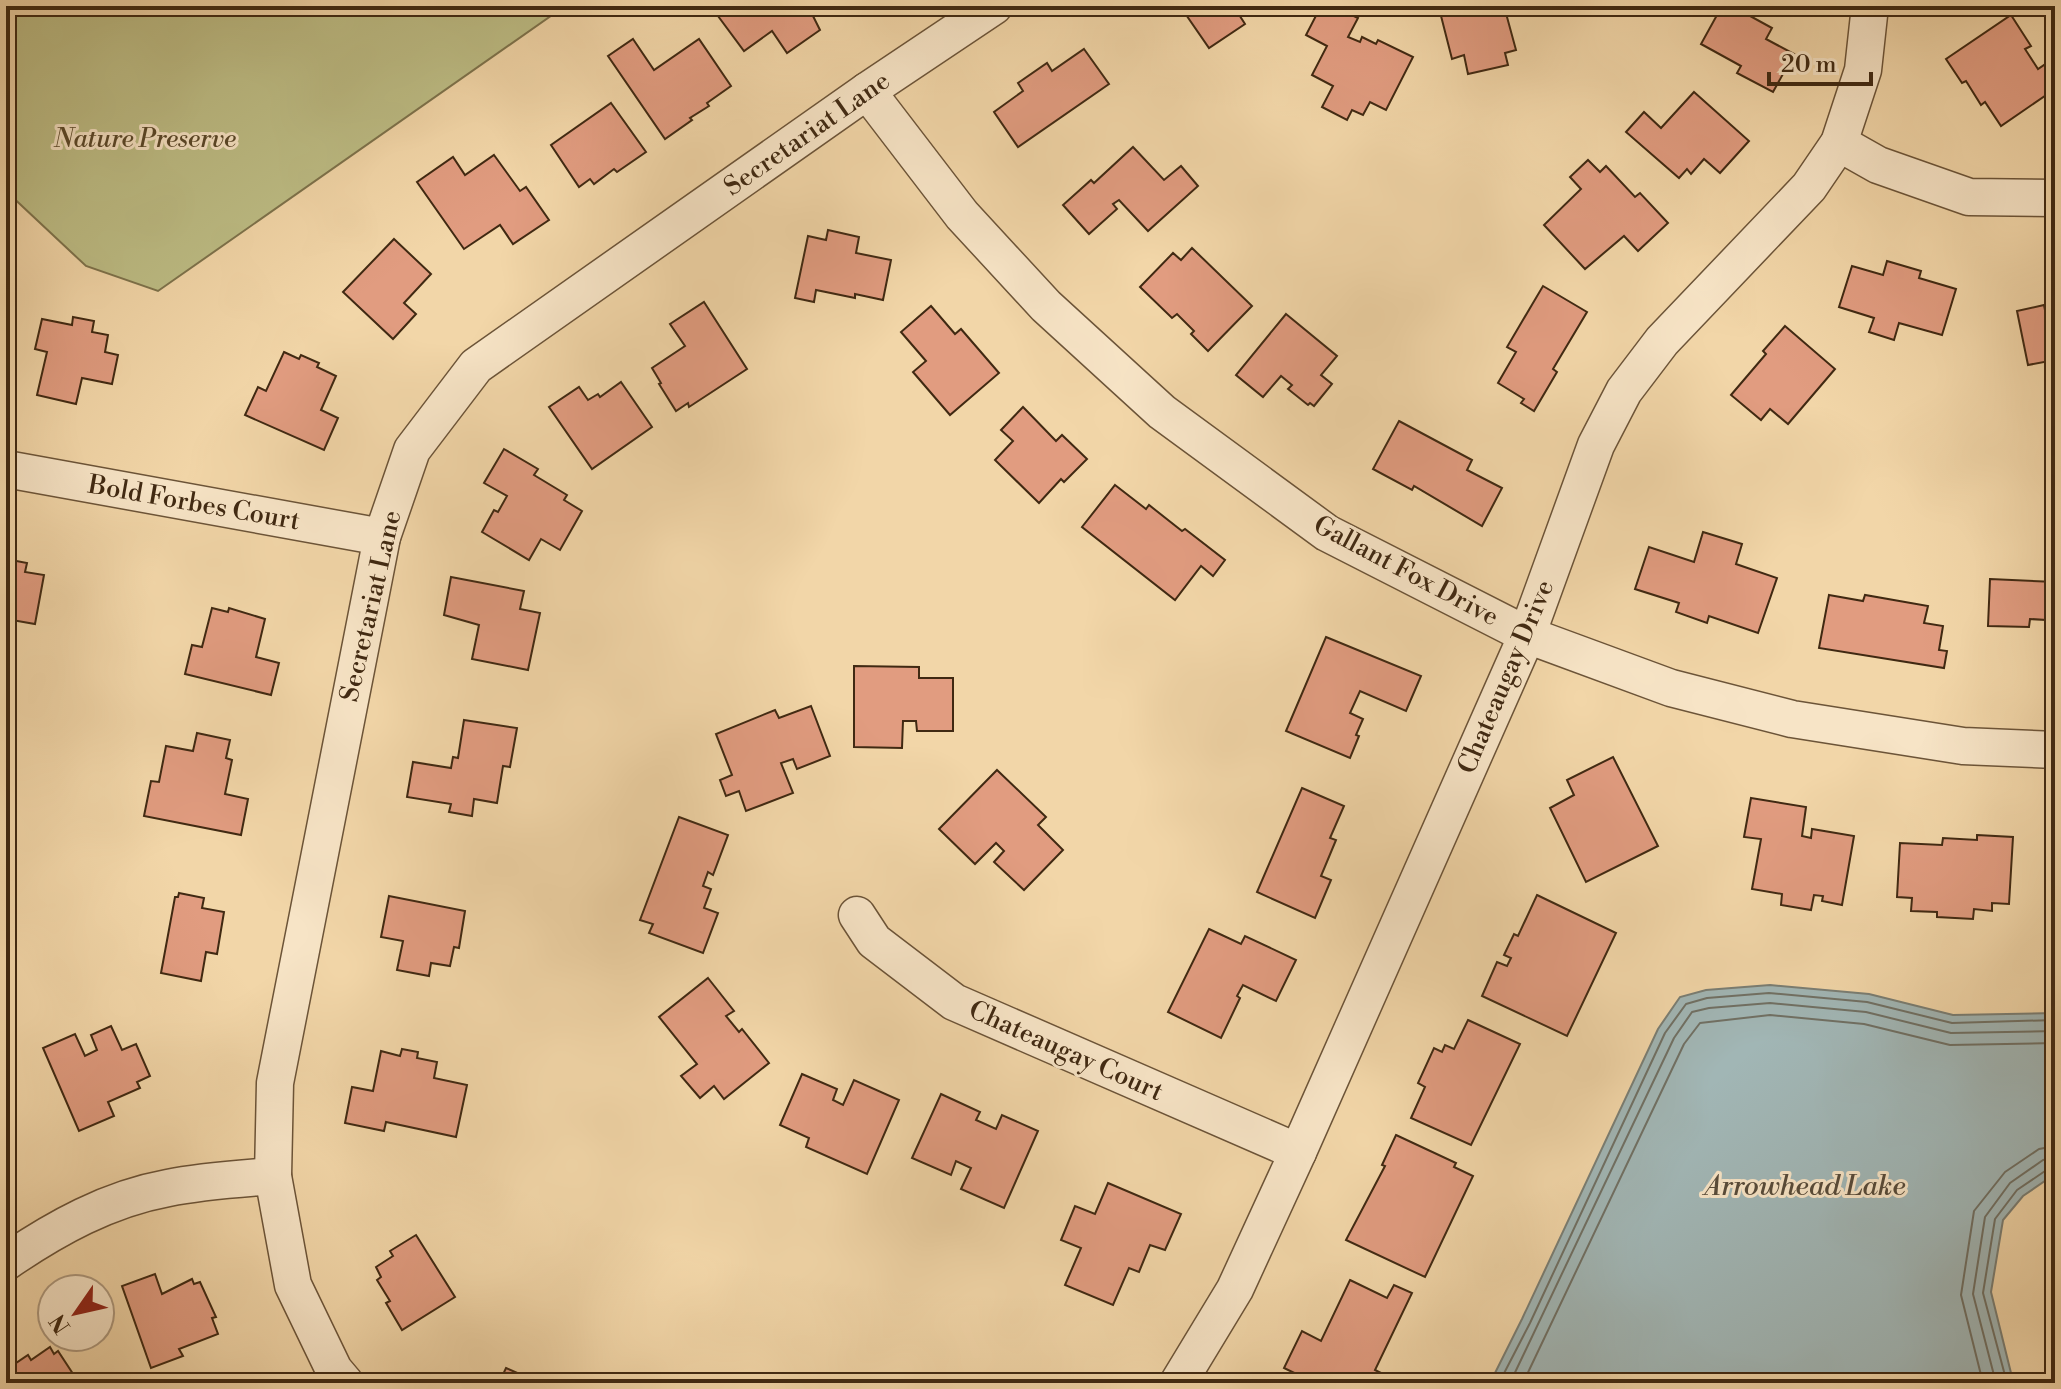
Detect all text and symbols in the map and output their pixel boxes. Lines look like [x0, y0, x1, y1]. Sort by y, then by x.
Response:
scale bar [1769, 36, 1871, 86]
text: 20 m [1781, 50, 1837, 80]
street label: Secretariat Lane [718, 65, 896, 203]
park label: Nature Preserve [53, 123, 236, 155]
street label: Bold Forbes Court [85, 468, 303, 537]
street label: Secretariat Lane [333, 507, 409, 705]
street label: Gallant Fox Drive [1308, 509, 1504, 633]
street label: Chateaugay Drive [1451, 575, 1561, 779]
street label: Chateaugay Court [964, 994, 1168, 1108]
water label: Arrowhead Lake [1702, 1169, 1905, 1204]
north arrow [36, 1273, 116, 1353]
text: N [44, 1308, 77, 1338]

